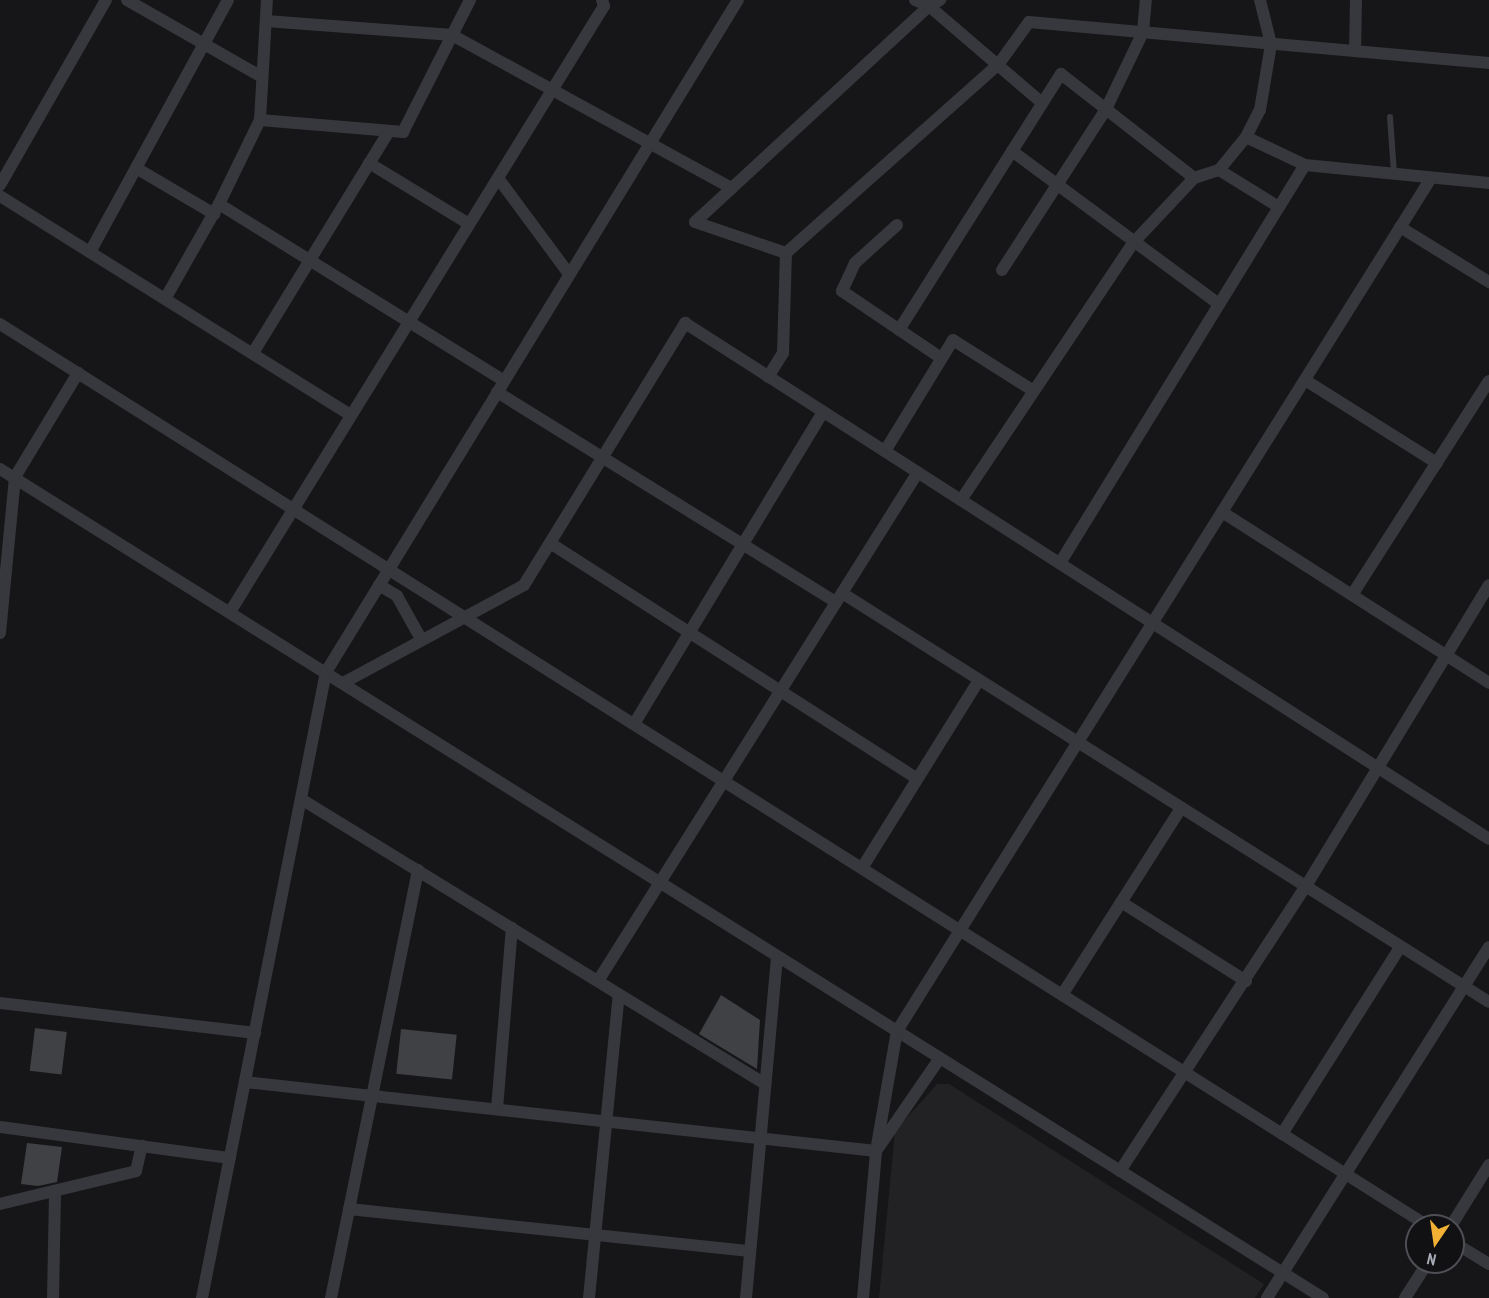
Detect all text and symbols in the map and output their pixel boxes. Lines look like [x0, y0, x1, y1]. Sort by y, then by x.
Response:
north arrow [1405, 1214, 1465, 1274]
text: N [1425, 1249, 1438, 1270]

